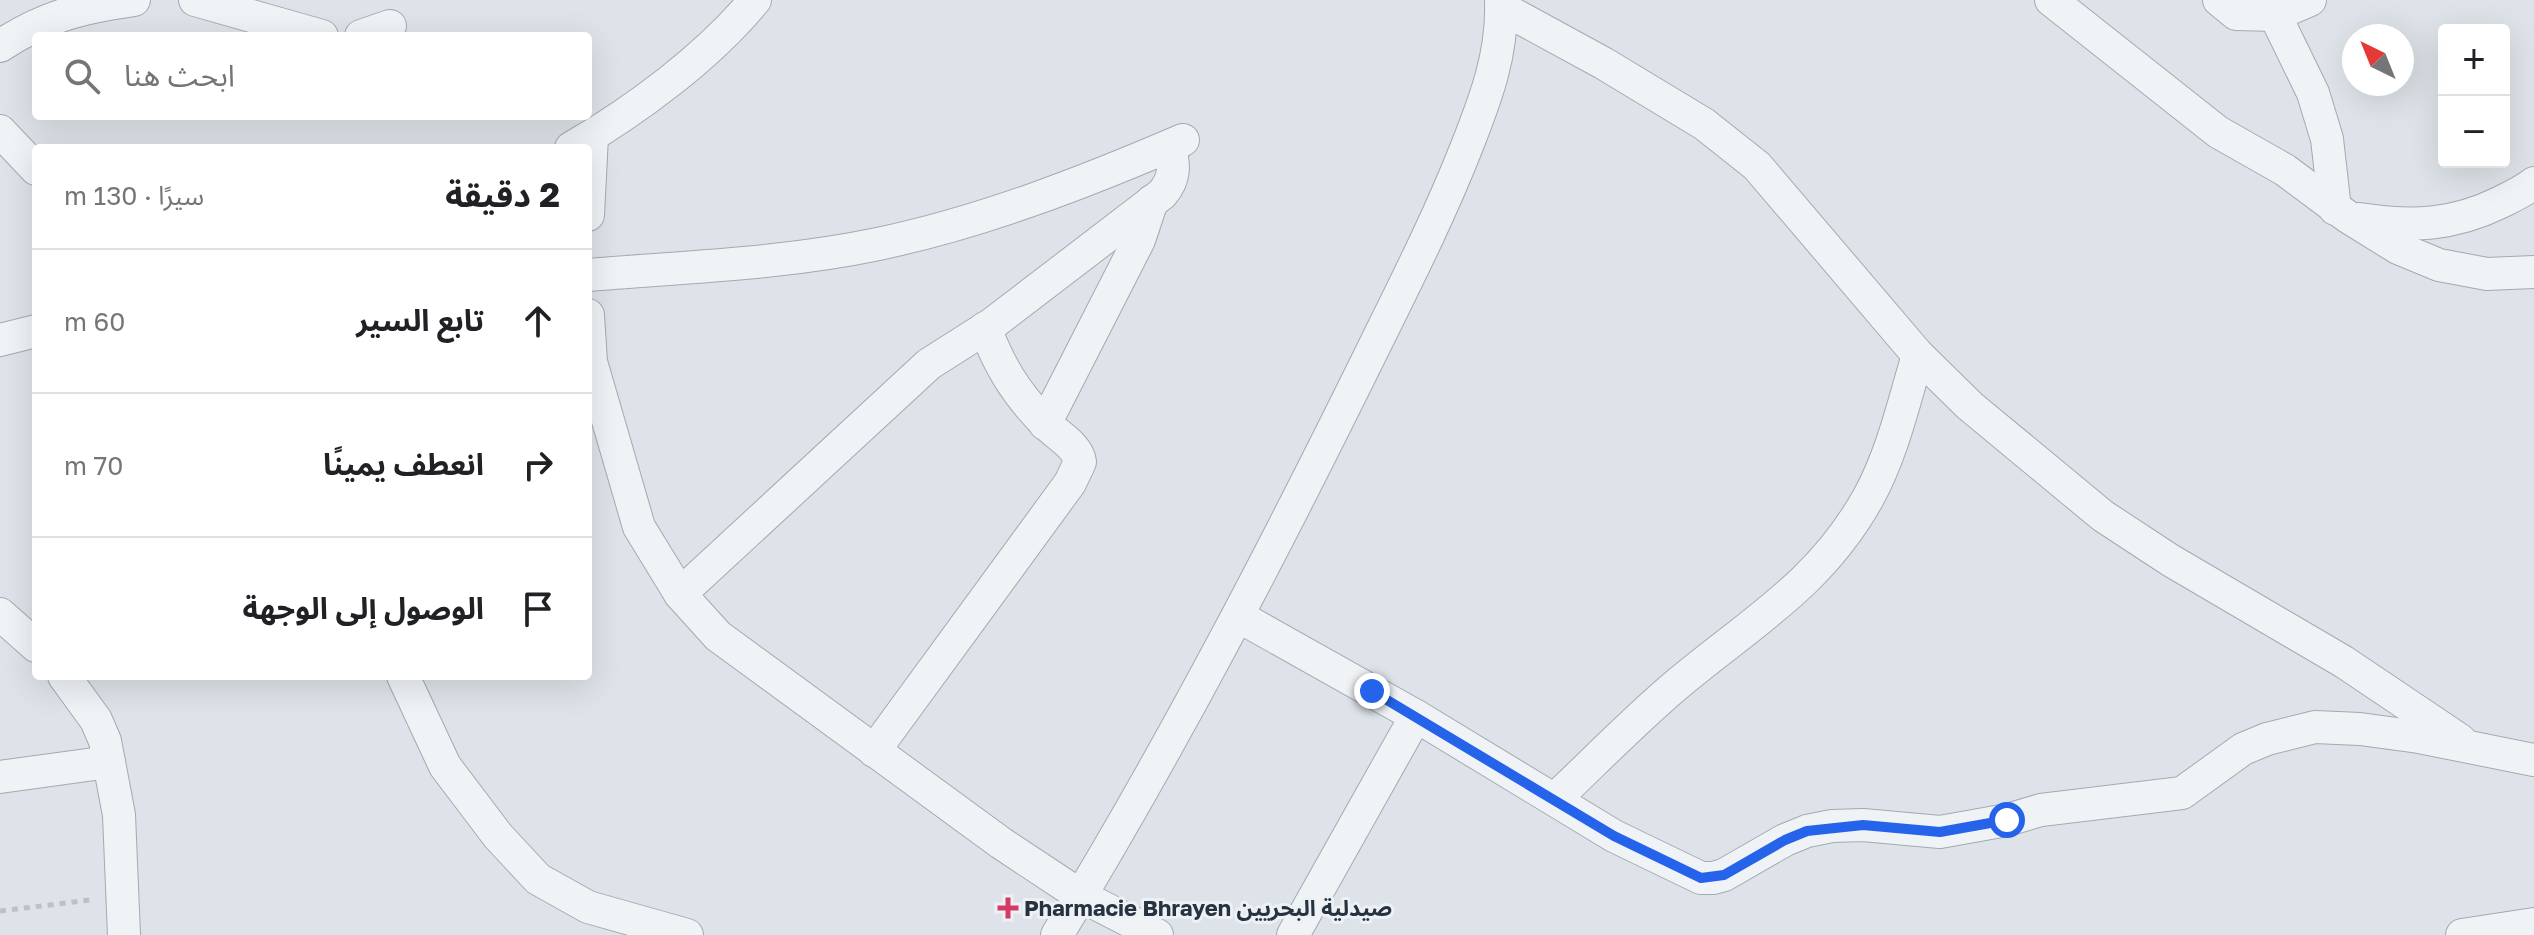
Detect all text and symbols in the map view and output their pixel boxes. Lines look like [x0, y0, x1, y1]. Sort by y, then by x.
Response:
north arrow [2342, 24, 2414, 96]
map controls [2438, 24, 2510, 168]
button: + [2438, 24, 2510, 96]
search box [32, 32, 592, 120]
icon: search [60, 54, 104, 98]
text: ابحث هنا [124, 57, 235, 93]
button: − [2438, 96, 2510, 168]
text: 2 دقيقة [445, 174, 560, 214]
text: سيرًا · 130 m [64, 180, 204, 211]
icon: ahead [516, 299, 560, 343]
text: تابع السير [356, 302, 484, 338]
text: 60 m [64, 306, 125, 337]
icon: right [516, 443, 560, 487]
text: انعطف يمينًا [323, 446, 484, 482]
text: 70 m [64, 450, 123, 481]
icon: arrive [516, 587, 560, 631]
text: الوصول إلى الوجهة [242, 590, 484, 626]
route end [1354, 673, 1390, 709]
route start [1989, 802, 2025, 838]
place label: Pharmacie Bhrayen صيدلية البحريين [1024, 894, 1392, 921]
marker: Pharmacie Bhrayen صيدلية البحريين [999, 899, 1017, 917]

